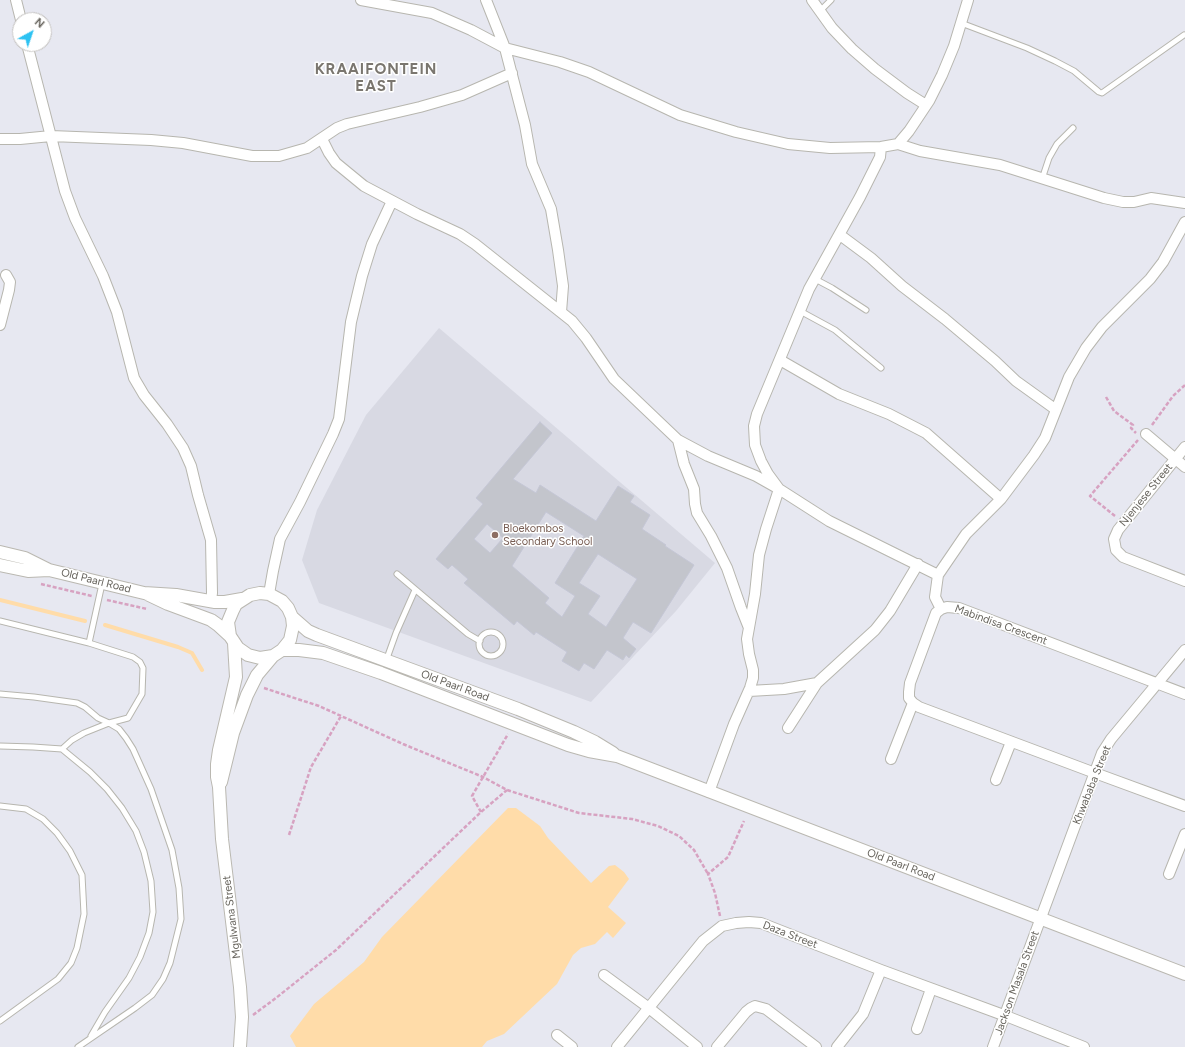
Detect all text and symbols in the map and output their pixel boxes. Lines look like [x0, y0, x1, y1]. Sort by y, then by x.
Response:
north arrow [12, 12, 52, 52]
text: N [32, 15, 47, 31]
district label: KRAAIFONTEIN EAST [315, 61, 437, 96]
street label: Njenjese Street [1117, 461, 1175, 529]
place label: Bloekombos Secondary School [503, 522, 593, 548]
marker: Bloekombos Secondary School [490, 530, 500, 540]
street label: Old Paarl Road [60, 566, 132, 596]
street label: Mabindisa Crescent [953, 602, 1049, 648]
street label: Old Paarl Road [419, 668, 491, 704]
street label: Khwababa Street [1070, 743, 1114, 827]
street label: Old Paarl Road [865, 846, 937, 884]
street label: Mgulwana Street [220, 875, 244, 959]
street label: Daza Street [761, 918, 819, 952]
street label: Jackson Masala Street [992, 929, 1042, 1037]

